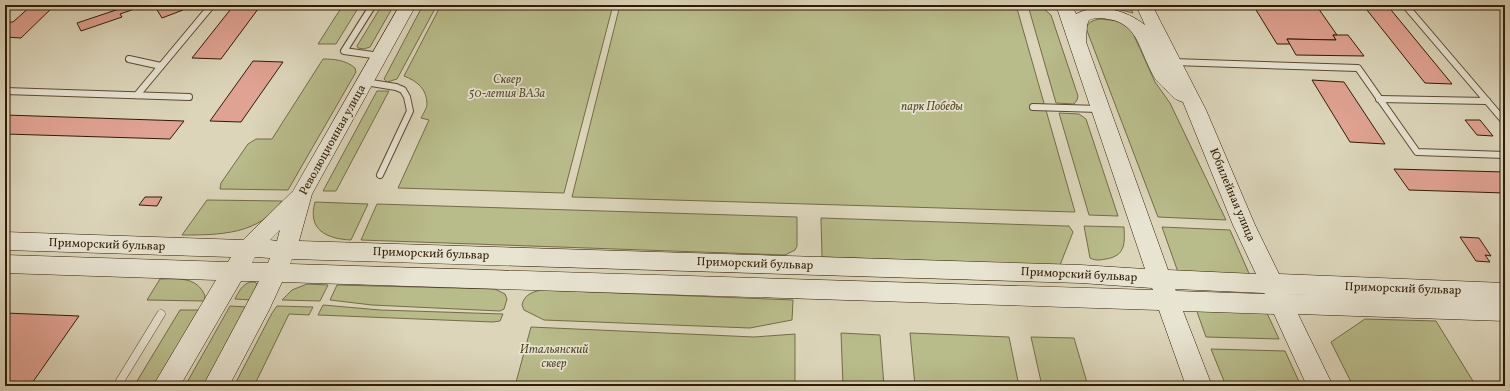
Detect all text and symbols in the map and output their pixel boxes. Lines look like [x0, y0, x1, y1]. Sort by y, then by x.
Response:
park label: Сквер 50-летия ВАЗа [468, 72, 546, 102]
street label: Революционная улица [296, 82, 370, 198]
park label: парк Победы [901, 99, 963, 115]
street label: Юбилейная улица [1205, 146, 1259, 244]
street label: Приморский бульвар [48, 235, 166, 255]
street label: Приморский бульвар [372, 244, 490, 264]
street label: Приморский бульвар [696, 254, 814, 274]
street label: Приморский бульвар [1020, 264, 1138, 286]
street label: Приморский бульвар [1344, 279, 1462, 299]
park label: Итальянский сквер [520, 342, 588, 372]

